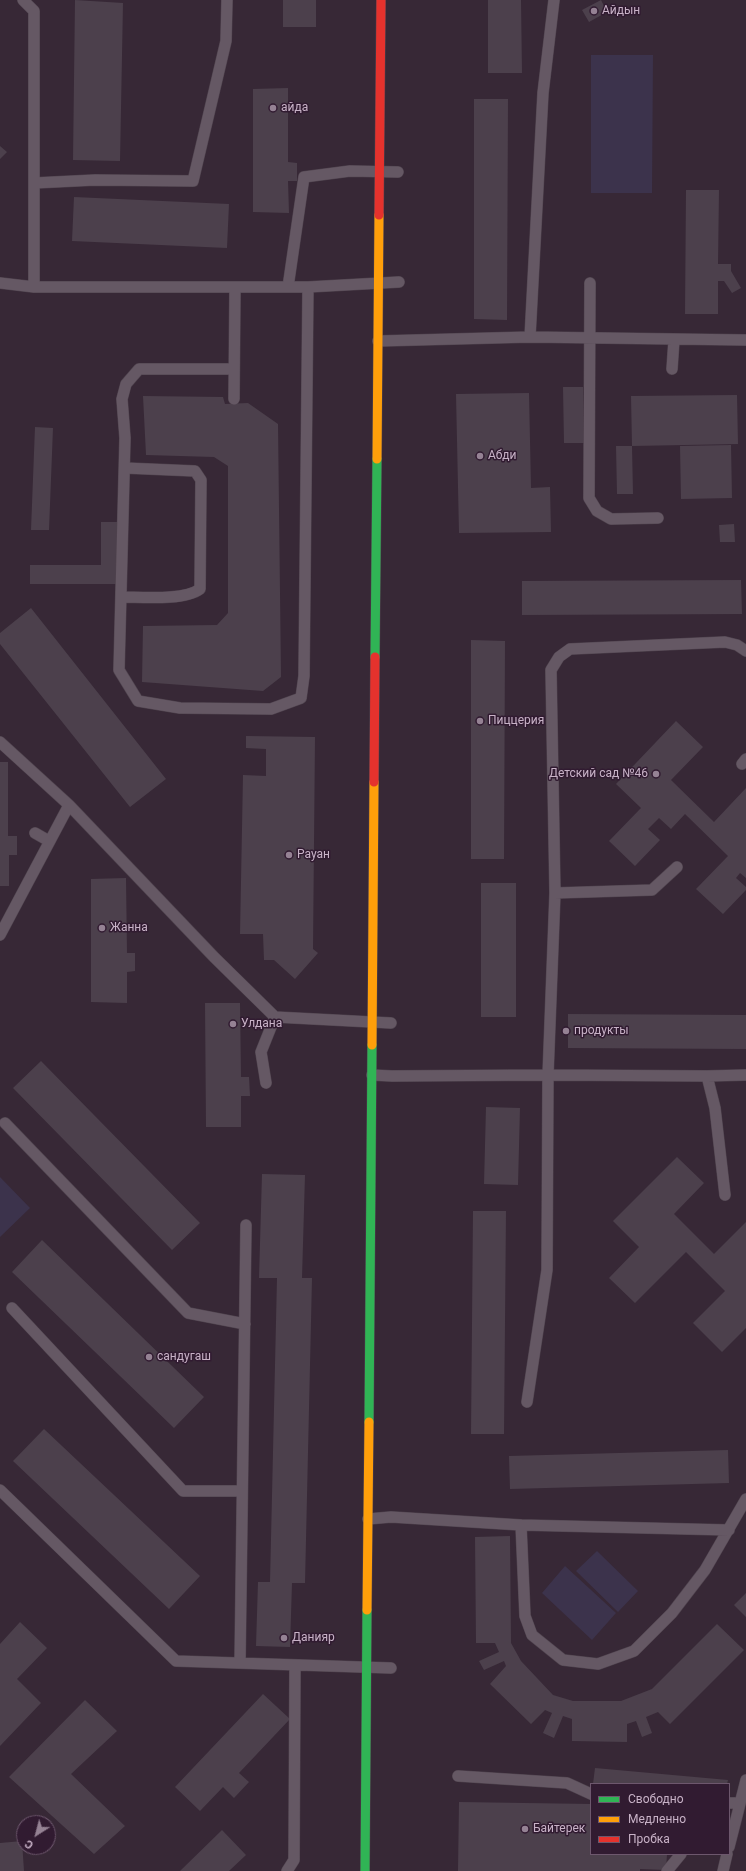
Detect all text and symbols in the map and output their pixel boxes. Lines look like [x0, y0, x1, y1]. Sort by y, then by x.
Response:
place label: Айдын [602, 4, 640, 18]
marker: Айдын [589, 6, 599, 16]
place label: айда [281, 101, 308, 115]
marker: айда [268, 103, 278, 113]
place label: Абди [488, 449, 517, 463]
marker: Абди [475, 451, 485, 461]
place label: Пиццерия [488, 714, 544, 728]
marker: Пиццерия [475, 716, 485, 726]
place label: Детский сад №46 [549, 767, 648, 781]
marker: Детский сад №46 [651, 769, 661, 779]
place label: Рауан [297, 848, 330, 862]
marker: Рауан [284, 850, 294, 860]
place label: Жанна [110, 921, 148, 935]
marker: Жанна [97, 923, 107, 933]
place label: Улдана [241, 1017, 282, 1031]
marker: Улдана [228, 1019, 238, 1029]
place label: продукты [574, 1024, 629, 1038]
marker: продукты [561, 1026, 571, 1036]
place label: сандугаш [157, 1350, 211, 1364]
marker: сандугаш [144, 1352, 154, 1362]
place label: Данияр [292, 1631, 335, 1645]
marker: Данияр [279, 1633, 289, 1643]
legend [590, 1783, 730, 1855]
text: Свободно [628, 1792, 684, 1806]
text: Медленно [628, 1812, 686, 1826]
north arrow [16, 1815, 56, 1855]
place label: Байтерек [533, 1822, 585, 1836]
marker: Байтерек [520, 1824, 530, 1834]
text: Пробка [628, 1832, 670, 1846]
text: С [23, 1837, 36, 1852]

